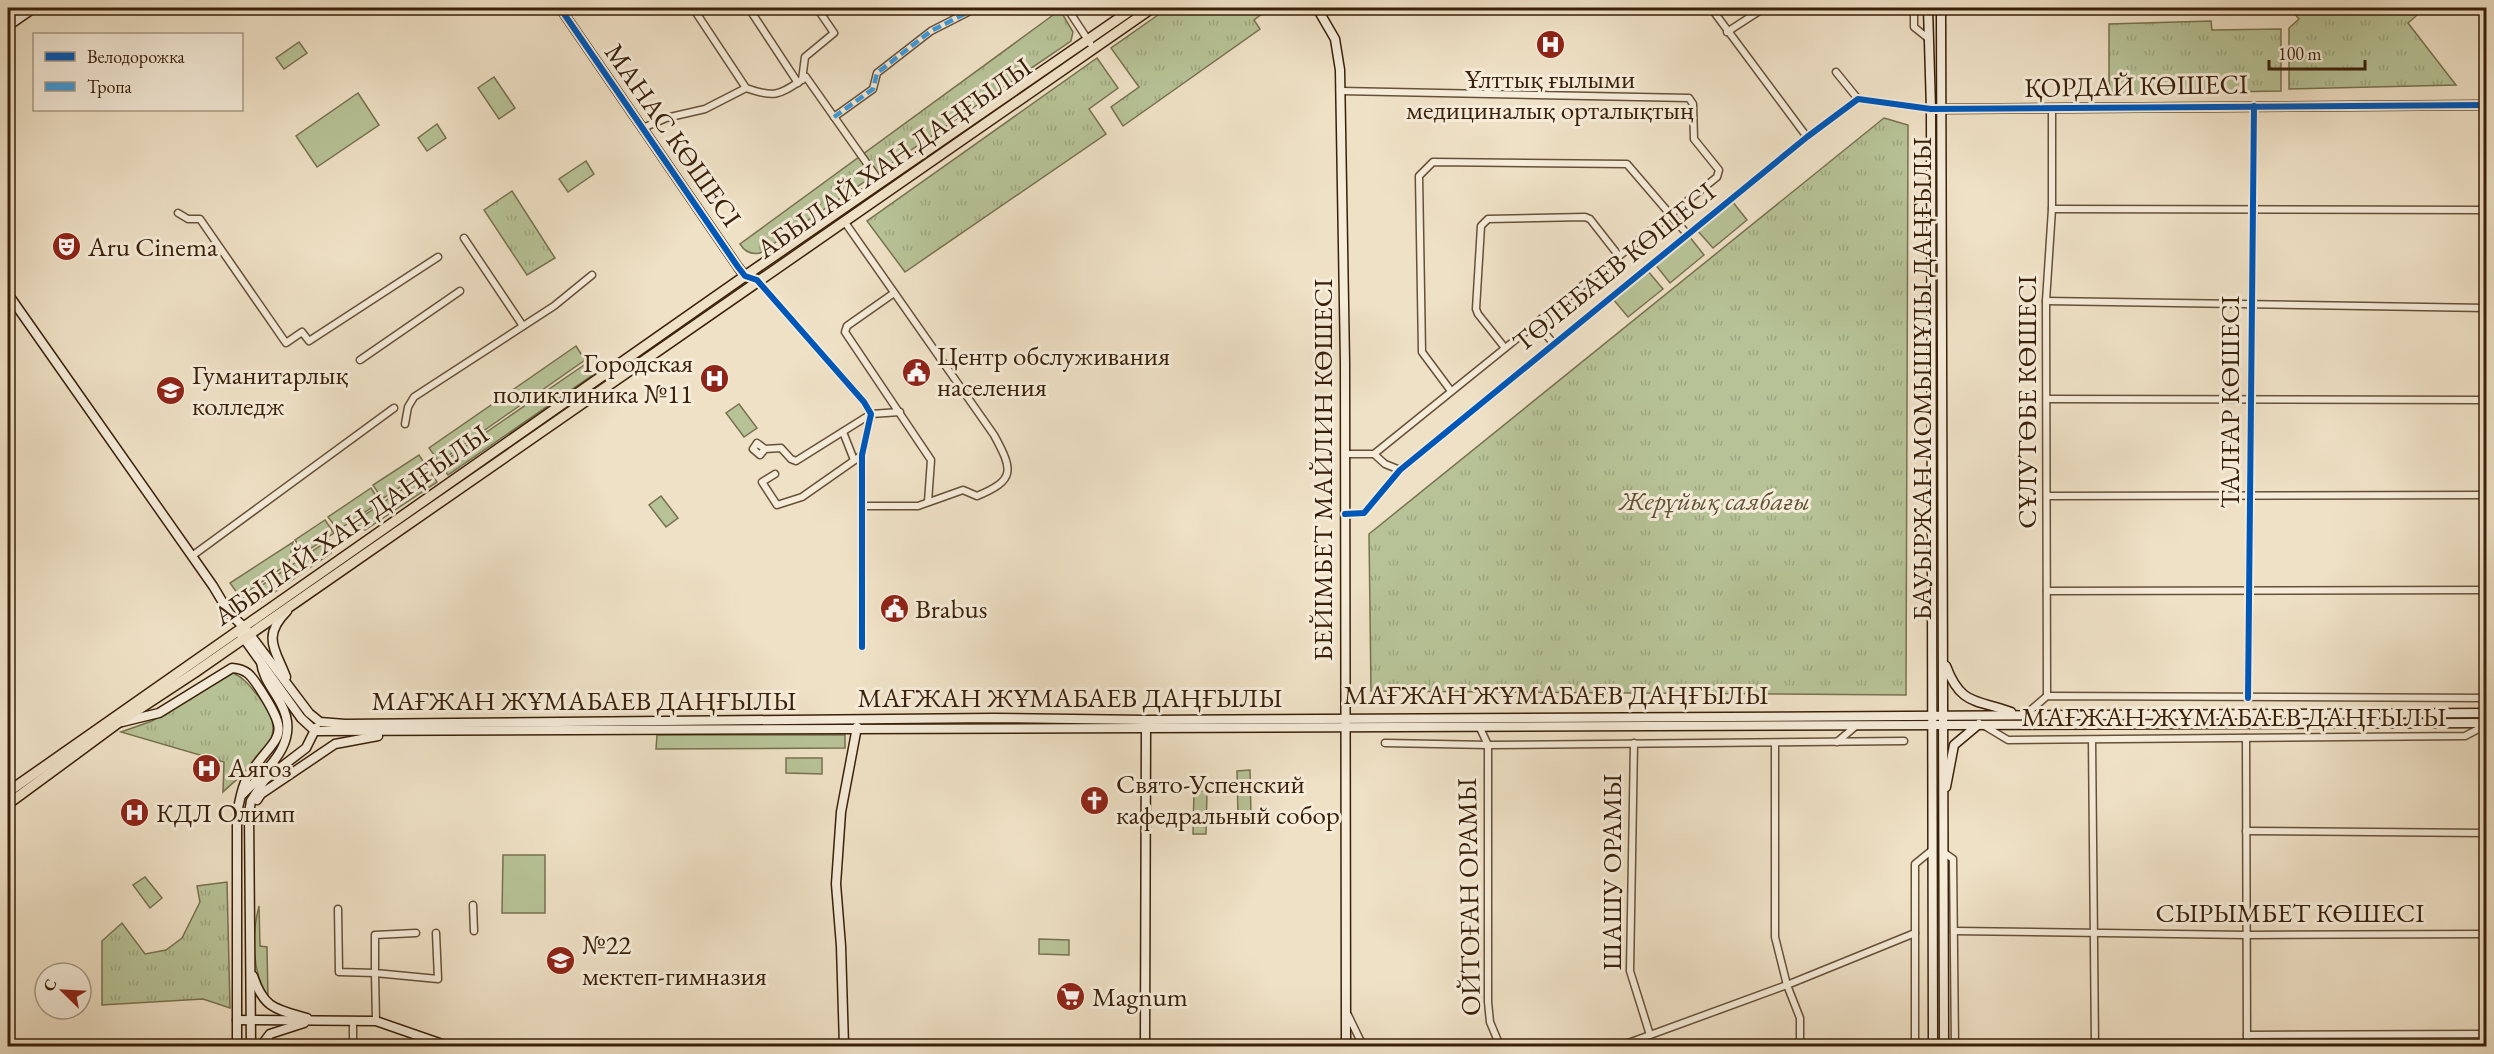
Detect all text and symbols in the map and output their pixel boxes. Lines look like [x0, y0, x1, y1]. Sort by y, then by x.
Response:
hospital icon: Ұлттық ғылыми медициналық орталықтың [1534, 28, 1566, 60]
legend [33, 33, 243, 111]
scale bar [2269, 33, 2365, 71]
street label: МАНАС КӨШЕСІ [597, 36, 750, 233]
text: 100 m [2278, 42, 2322, 65]
text: Велодорожка [87, 45, 186, 68]
street label: АБЫЛАЙ ХАН ДАҢҒЫЛЫ [748, 49, 1038, 267]
place label: Ұлттық ғылыми медициналық орталықтың [1406, 61, 1694, 127]
street label: ҚОРДАЙ КӨШЕСІ [2024, 66, 2248, 105]
text: Тропа [87, 75, 133, 98]
street label: БАУЫРЖАН МОМЫШҰЛЫ ДАҢҒЫЛЫ [1904, 137, 1939, 621]
street label: ТӨЛЕБАЕВ КӨШЕСІ [1505, 174, 1722, 359]
place label: Aru Cinema [87, 229, 218, 264]
theatre icon: Aru Cinema [51, 231, 83, 263]
street label: СҰЛУТӨБЕ КӨШЕСІ [2009, 275, 2044, 529]
street label: БЕЙІМБЕТ МАЙЛИН КӨШЕСІ [1305, 279, 1340, 661]
street label: ТАЛҒАР КӨШЕСІ [2212, 295, 2247, 509]
place label: Центр обслуживания населения [937, 338, 1170, 404]
place label: Городская поликлиника №11 [493, 345, 693, 411]
public building icon: Центр обслуживания населения [900, 356, 932, 388]
place label: Гуманитарлық колледж [192, 357, 348, 423]
hospital icon: Городская поликлиника №11 [698, 363, 730, 395]
school or university icon: Гуманитарлық колледж [155, 375, 187, 407]
street label: АБЫЛАЙ ХАН ДАҢҒЫЛЫ [205, 416, 495, 634]
park label: Жерұйық саябағы [1618, 483, 1810, 518]
place label: Brabus [915, 591, 988, 626]
public building icon: Brabus [878, 593, 910, 625]
street label: МАҒЖАН ЖҰМАБАЕВ ДАҢҒЫЛЫ [1344, 677, 1769, 712]
street label: МАҒЖАН ЖҰМАБАЕВ ДАҢҒЫЛЫ [858, 680, 1283, 715]
street label: МАҒЖАН ЖҰМАБАЕВ ДАҢҒЫЛЫ [372, 683, 797, 718]
street label: МАҒЖАН ЖҰМАБАЕВ ДАҢҒЫЛЫ [2022, 699, 2447, 734]
place label: Аягоз [227, 750, 292, 785]
hospital icon: Аягоз [191, 752, 223, 784]
place label: Свято-Успенский кафедральный собор [1116, 766, 1340, 832]
street label: ШАШУ ОРАМЫ [1594, 773, 1629, 970]
street label: ОЙТОҒАН ОРАМЫ [1449, 777, 1488, 1016]
church icon: Свято-Успенский кафедральный собор [1079, 784, 1111, 816]
place label: КДЛ Олимп [156, 795, 295, 830]
hospital icon: КДЛ Олимп [119, 797, 151, 829]
street label: СЫРЫМБЕТ КӨШЕСІ [2156, 895, 2424, 930]
place label: №22 мектеп-гимназия [582, 927, 767, 993]
school or university icon: №22 мектеп-гимназия [545, 945, 577, 977]
north arrow [33, 961, 93, 1021]
text: С [38, 976, 62, 995]
place label: Magnum [1092, 979, 1188, 1014]
supermarket icon: Magnum [1055, 981, 1087, 1013]

